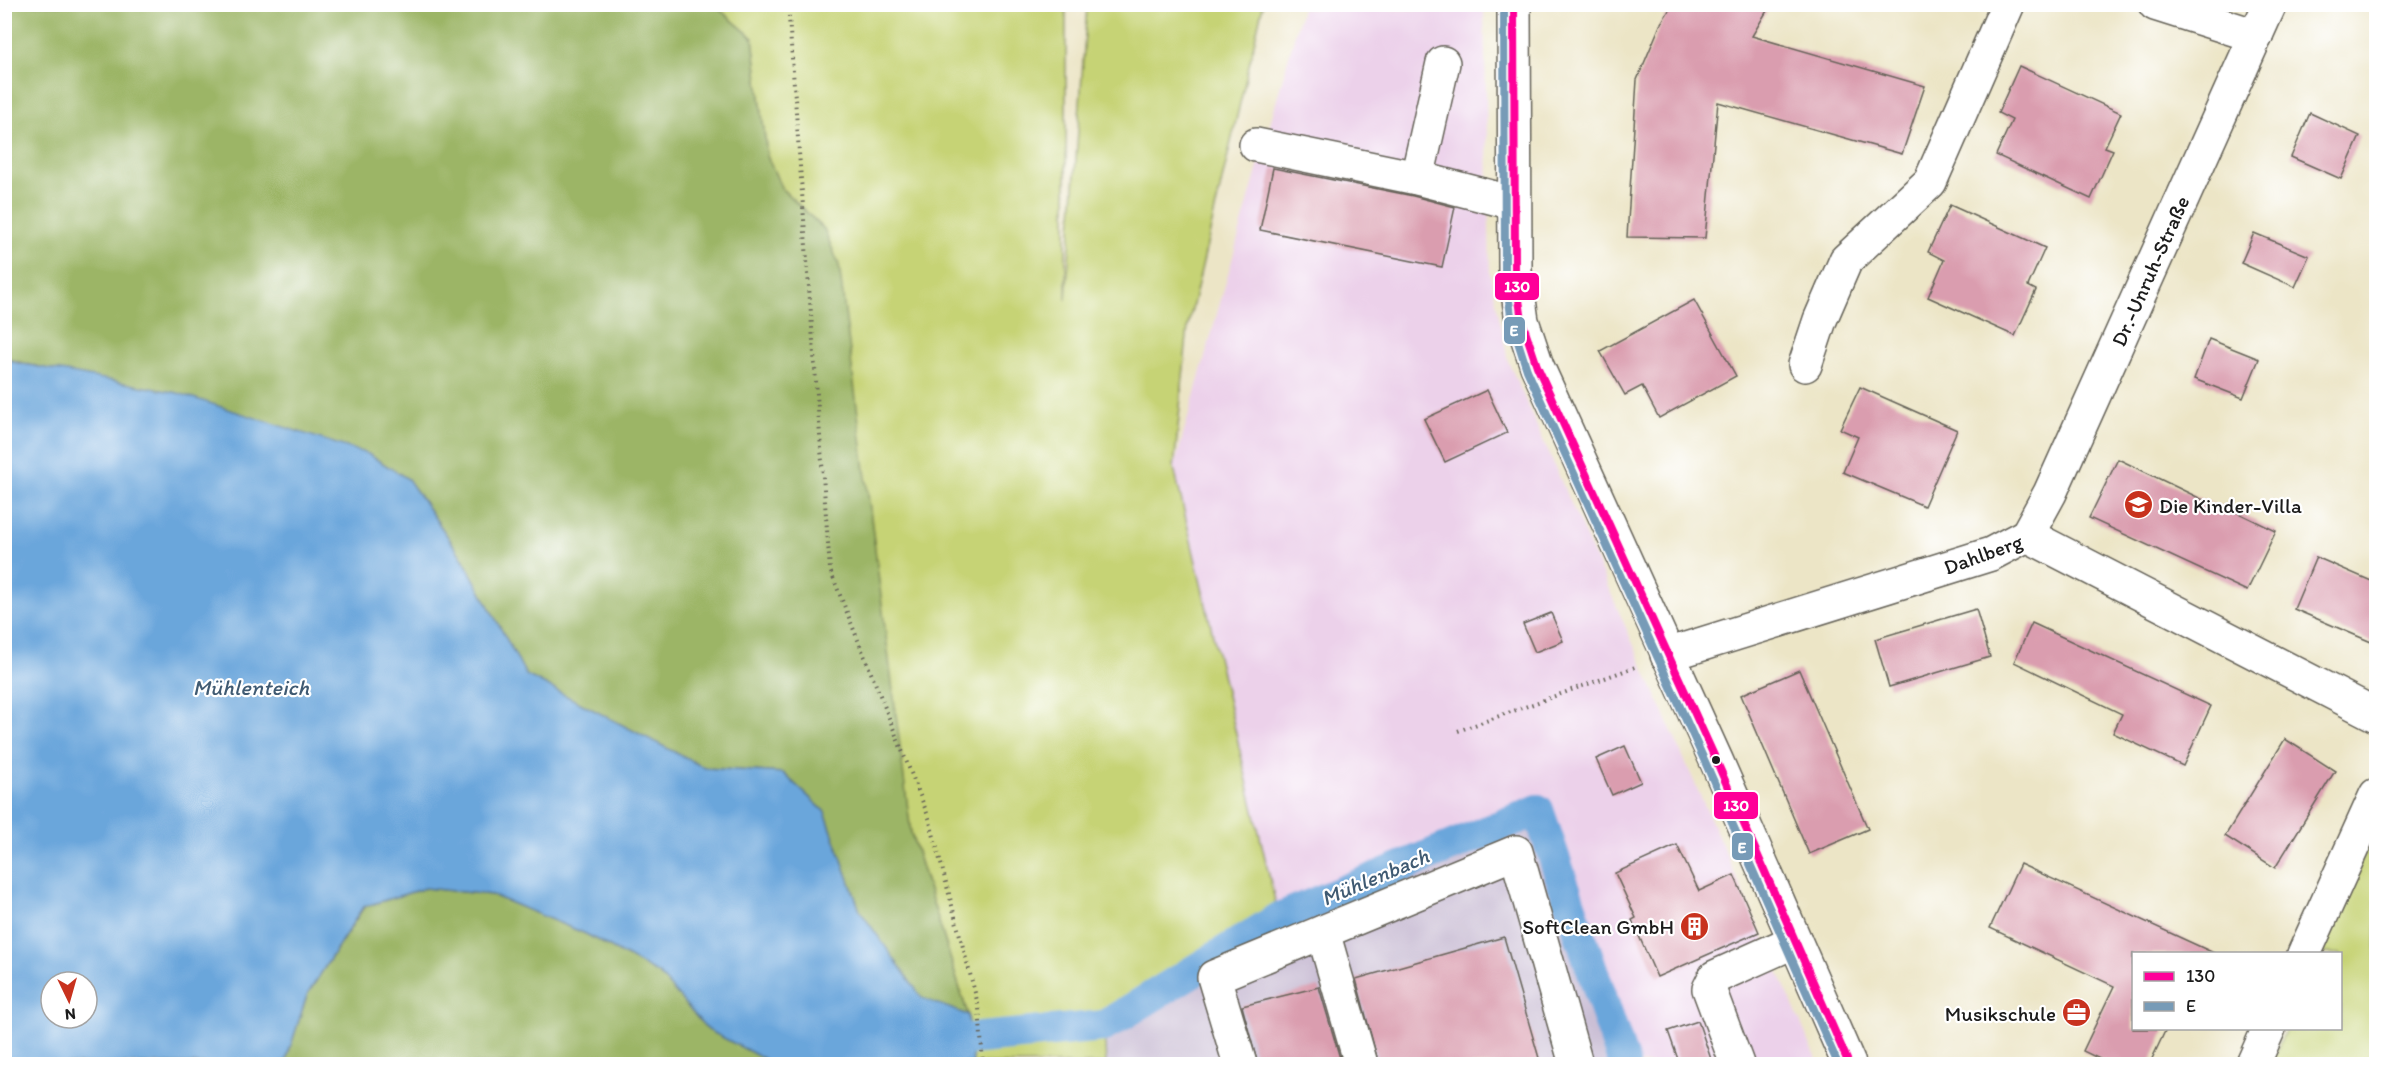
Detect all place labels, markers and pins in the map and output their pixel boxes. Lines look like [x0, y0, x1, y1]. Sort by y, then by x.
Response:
school or university icon: Die Kinder-Villa [2122, 489, 2154, 521]
place label: Die Kinder-Villa [2159, 493, 2302, 518]
unlabelled marker [1710, 754, 1722, 766]
building icon: SoftClean GmbH [1679, 910, 1711, 942]
place label: SoftClean GmbH [1522, 914, 1674, 939]
office icon: Musikschule [2061, 997, 2093, 1029]
place label: Musikschule [1945, 1001, 2056, 1026]

